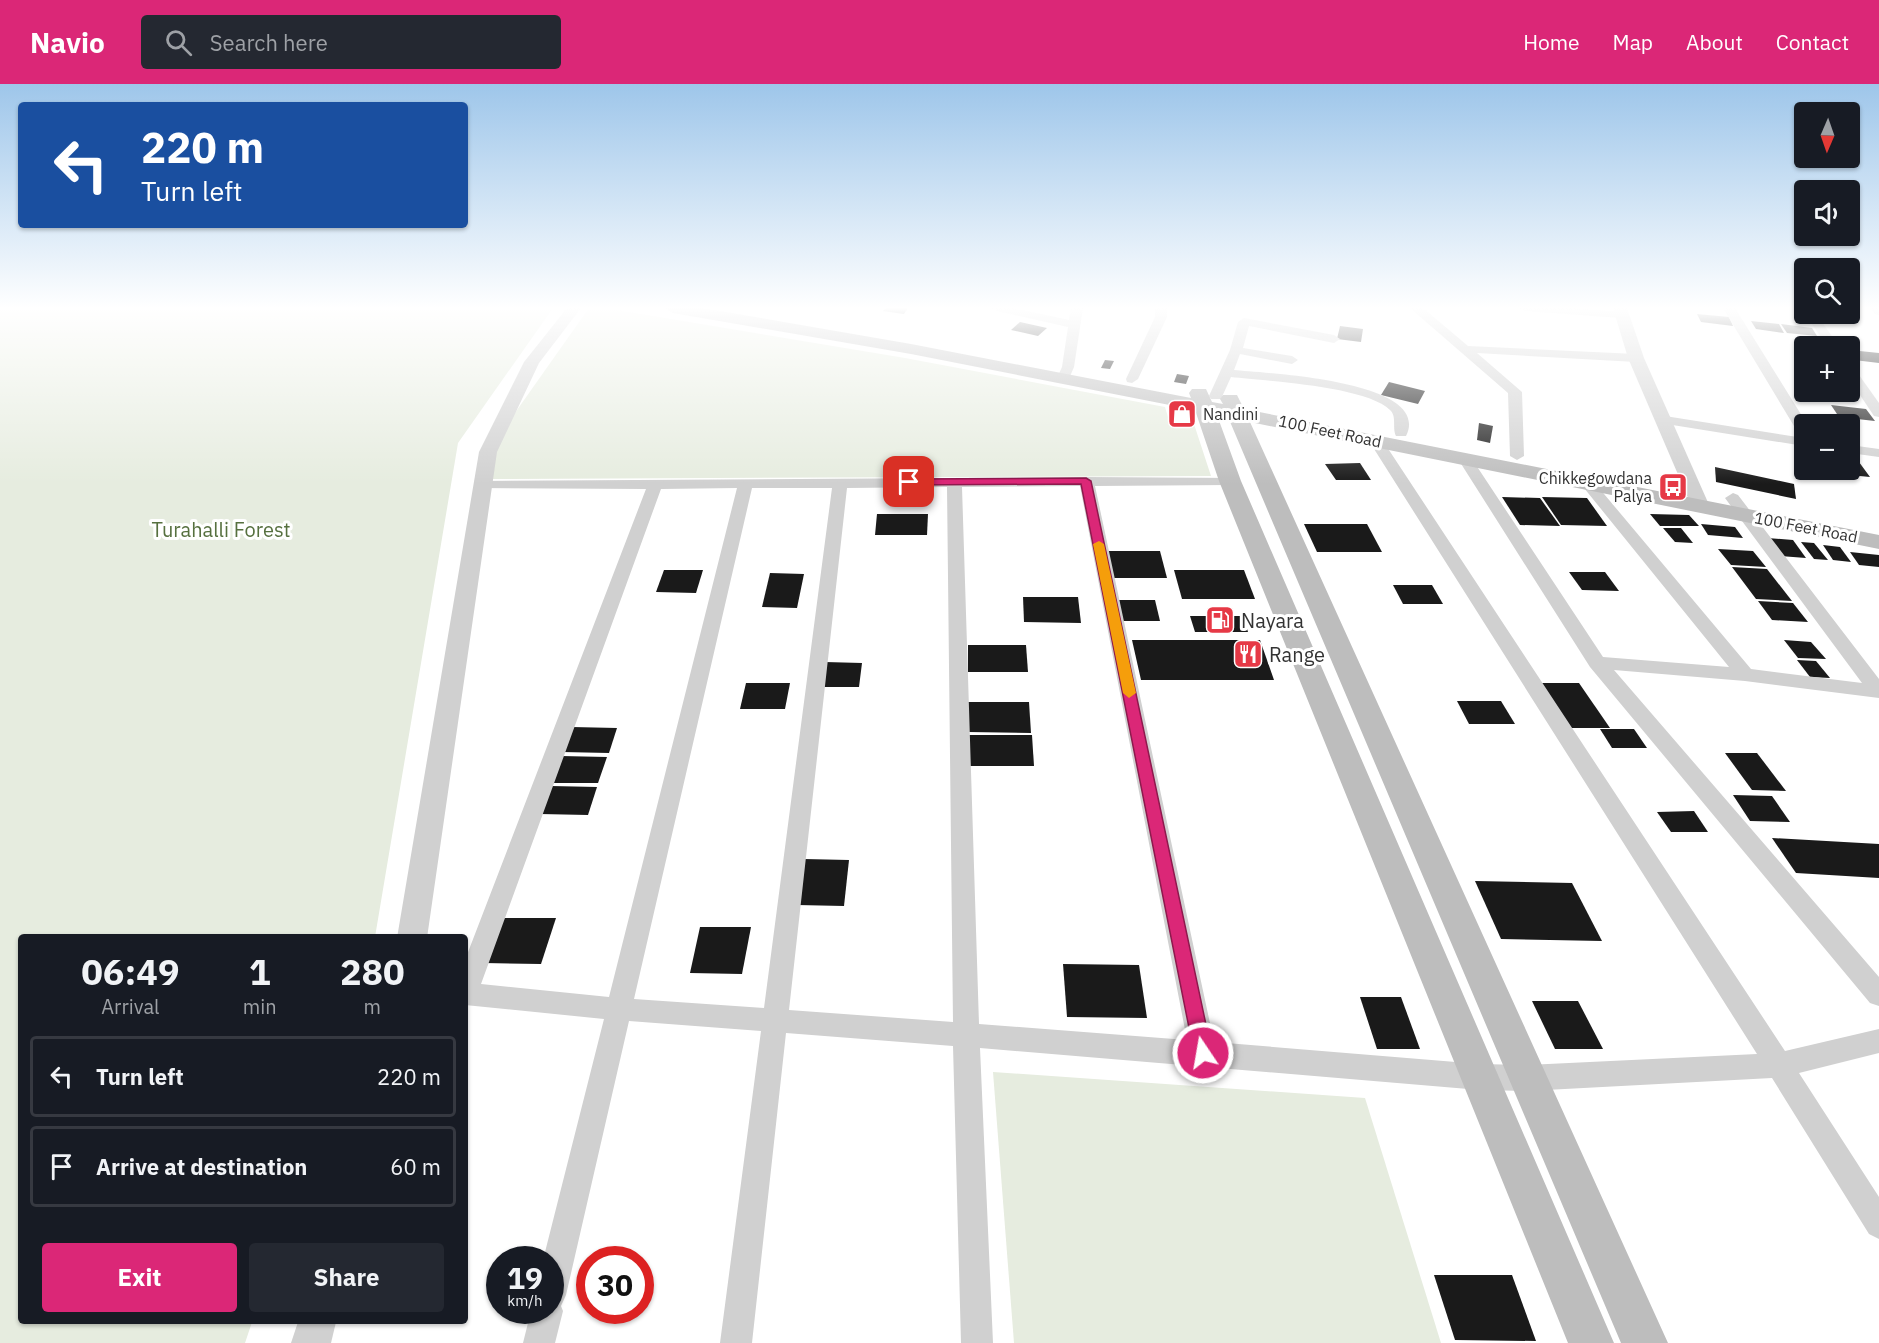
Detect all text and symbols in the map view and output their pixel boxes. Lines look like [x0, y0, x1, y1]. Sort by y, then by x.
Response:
search box [141, 15, 561, 69]
text: Navio [30, 24, 105, 61]
icon: search [162, 26, 195, 59]
text: Search here [210, 28, 328, 57]
text: Home [1523, 28, 1580, 56]
text: Map [1613, 28, 1653, 56]
text: About [1686, 28, 1743, 56]
text: Contact [1776, 28, 1849, 56]
north arrow [1794, 102, 1860, 168]
map controls [1794, 102, 1860, 480]
text: 220 m [141, 120, 264, 175]
icon: left [42, 126, 120, 204]
text: Turn left [141, 173, 242, 208]
button: sound [1794, 180, 1860, 246]
button: search [1794, 258, 1860, 324]
button: + [1794, 336, 1860, 402]
shop icon: Nandini [1166, 398, 1198, 430]
place label: Nandini [1203, 404, 1258, 424]
street label: 100 Feet Road [1277, 410, 1383, 452]
button: − [1794, 414, 1860, 480]
pin [883, 456, 934, 507]
icon: arrive [892, 465, 925, 498]
place label: Chikkegowdana Palya [1539, 468, 1652, 506]
bus stop icon: Chikkegowdana Palya [1657, 471, 1689, 503]
street label: 100 Feet Road [1753, 507, 1859, 547]
park label: Turahalli Forest [152, 516, 291, 543]
fuel station icon: Nayara [1204, 604, 1236, 636]
place label: Nayara [1241, 607, 1304, 634]
restaurant icon: Range [1232, 638, 1264, 670]
place label: Range [1269, 641, 1325, 668]
text: 06:49 [81, 948, 180, 995]
text: 1 [249, 948, 271, 995]
text: 280 [340, 948, 405, 995]
text: Arrival [101, 993, 160, 1020]
text: min [243, 993, 277, 1020]
text: m [364, 993, 381, 1020]
position arrow [1171, 1021, 1235, 1085]
icon: left [45, 1060, 78, 1093]
text: Turn left [96, 1062, 184, 1091]
text: 220 m [377, 1062, 441, 1091]
icon: arrive [45, 1150, 78, 1183]
text: Arrive at destination [96, 1152, 307, 1181]
text: 60 m [390, 1152, 441, 1181]
button: Exit [42, 1243, 237, 1312]
button: Share [249, 1243, 444, 1312]
speed limit sign: 30 [576, 1246, 654, 1324]
text: 19 [507, 1258, 543, 1297]
text: km/h [507, 1291, 543, 1310]

